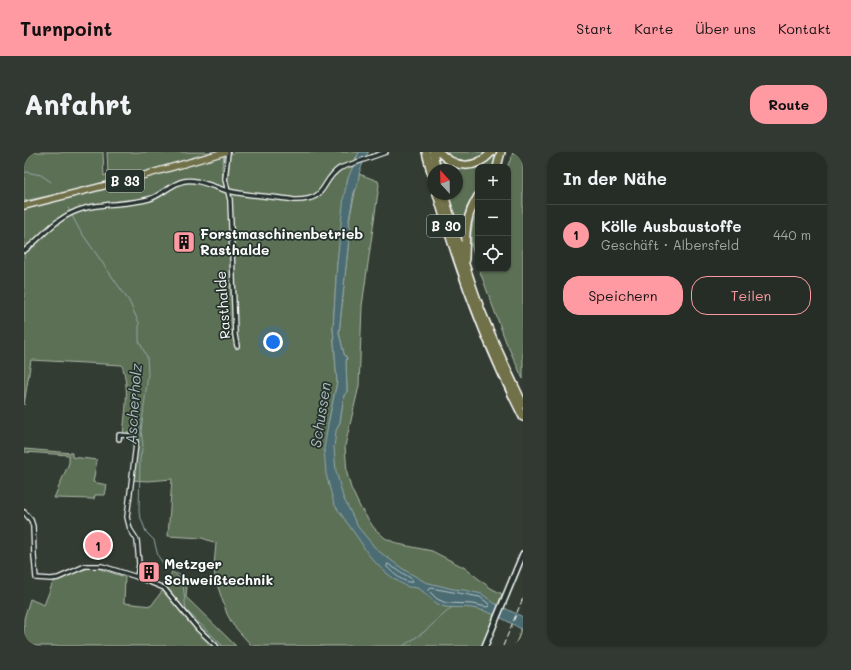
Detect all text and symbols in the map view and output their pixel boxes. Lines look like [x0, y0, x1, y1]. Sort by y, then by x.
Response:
text: Turnpoint [20, 16, 112, 41]
text: Start [576, 19, 612, 38]
text: Karte [634, 19, 673, 38]
text: Über uns [695, 19, 756, 38]
text: Kontakt [778, 19, 831, 38]
button: Route [750, 85, 827, 124]
text: Anfahrt [24, 86, 132, 122]
north arrow [427, 164, 463, 200]
map controls [475, 164, 511, 272]
button: + [475, 164, 511, 200]
text: In der Nähe [563, 167, 667, 189]
road number: B 33 [106, 170, 144, 192]
button: − [475, 200, 511, 236]
road number: B 30 [427, 215, 465, 237]
text: Kölle Ausbaustoffe [601, 216, 741, 236]
place label: Forstmaschinenbetrieb Rasthalde [200, 224, 363, 259]
text: 1 [573, 226, 579, 243]
text: 440 m [773, 226, 811, 243]
building icon: Forstmaschinenbetrieb Rasthalde [171, 229, 197, 255]
button: locate [475, 236, 511, 272]
text: Geschäft · Albersfeld [601, 236, 739, 253]
street label: Rasthalde [211, 270, 234, 340]
button: Speichern [563, 276, 683, 315]
button: Teilen [691, 276, 811, 315]
your location [263, 332, 283, 352]
water label: Ascherholz [120, 362, 146, 445]
water label: Schussen [305, 381, 335, 449]
pin: 1 [85, 530, 111, 560]
place label: Metzger Schweißtechnik [164, 554, 273, 589]
building icon: Metzger Schweißtechnik [136, 559, 162, 585]

